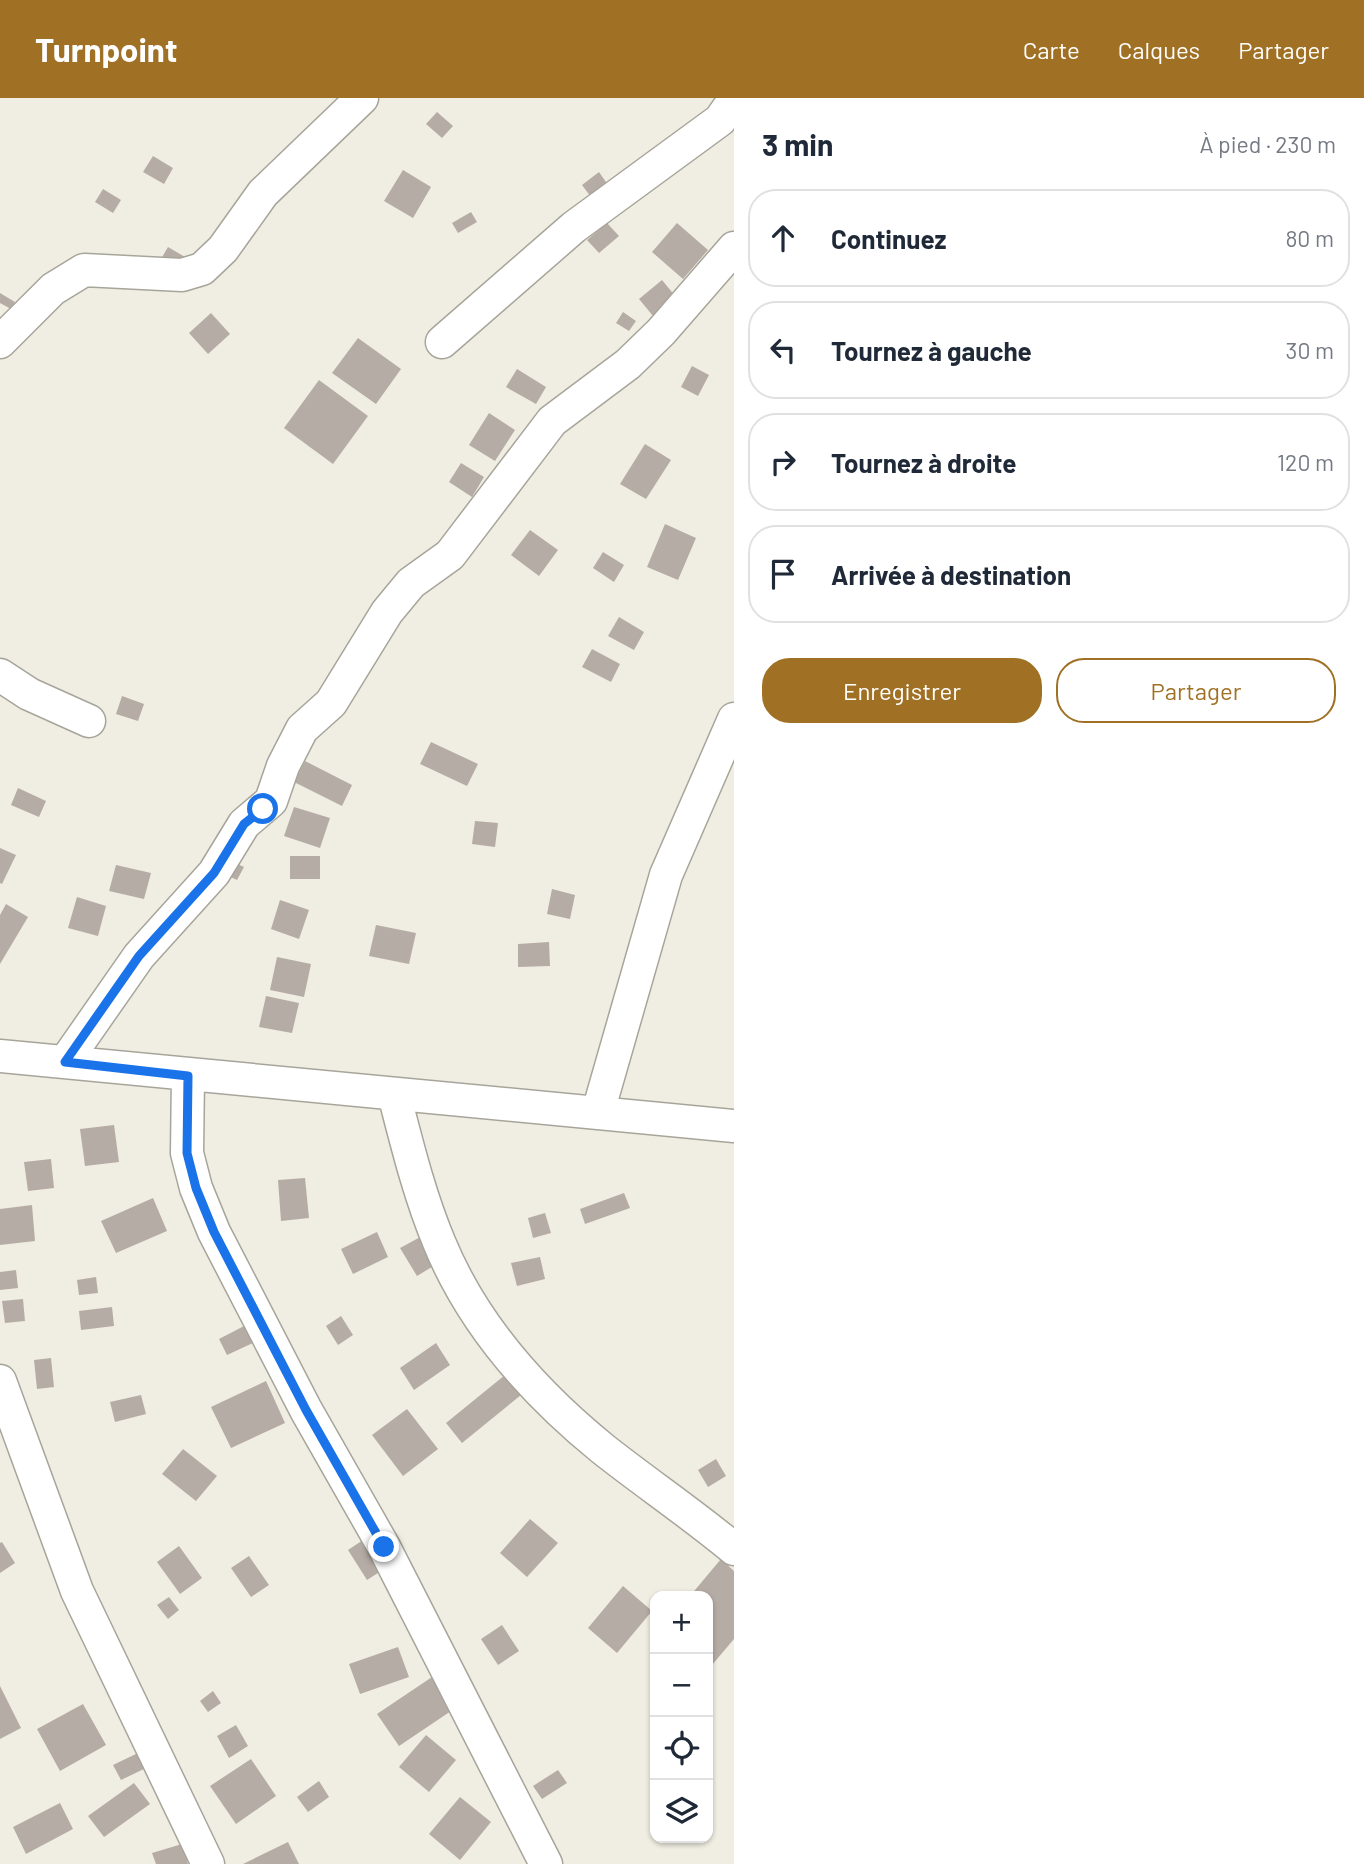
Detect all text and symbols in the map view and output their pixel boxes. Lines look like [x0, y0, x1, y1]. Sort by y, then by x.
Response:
text: Turnpoint [35, 29, 177, 69]
text: Carte [1023, 35, 1080, 64]
text: Calques [1118, 35, 1200, 64]
text: Partager [1238, 35, 1329, 64]
text: 3 min [762, 126, 833, 162]
text: À pied · 230 m [1199, 130, 1336, 158]
icon: ahead [764, 219, 802, 257]
text: Continuez [831, 223, 947, 254]
text: 80 m [1285, 224, 1334, 252]
icon: left [764, 331, 802, 369]
text: Tournez à gauche [831, 335, 1032, 366]
text: 30 m [1286, 336, 1334, 364]
icon: right [764, 443, 802, 481]
text: Tournez à droite [831, 447, 1016, 478]
text: 120 m [1277, 448, 1334, 476]
icon: arrive [764, 555, 802, 593]
text: Arrivée à destination [831, 559, 1071, 590]
button: Enregistrer [762, 658, 1042, 723]
button: Partager [1056, 658, 1336, 723]
route start [247, 793, 278, 824]
route end [368, 1531, 399, 1562]
map controls [650, 1591, 713, 1843]
button: + [650, 1591, 713, 1654]
button: − [650, 1654, 713, 1717]
button: locate [650, 1717, 713, 1780]
button: layers [650, 1780, 713, 1843]

